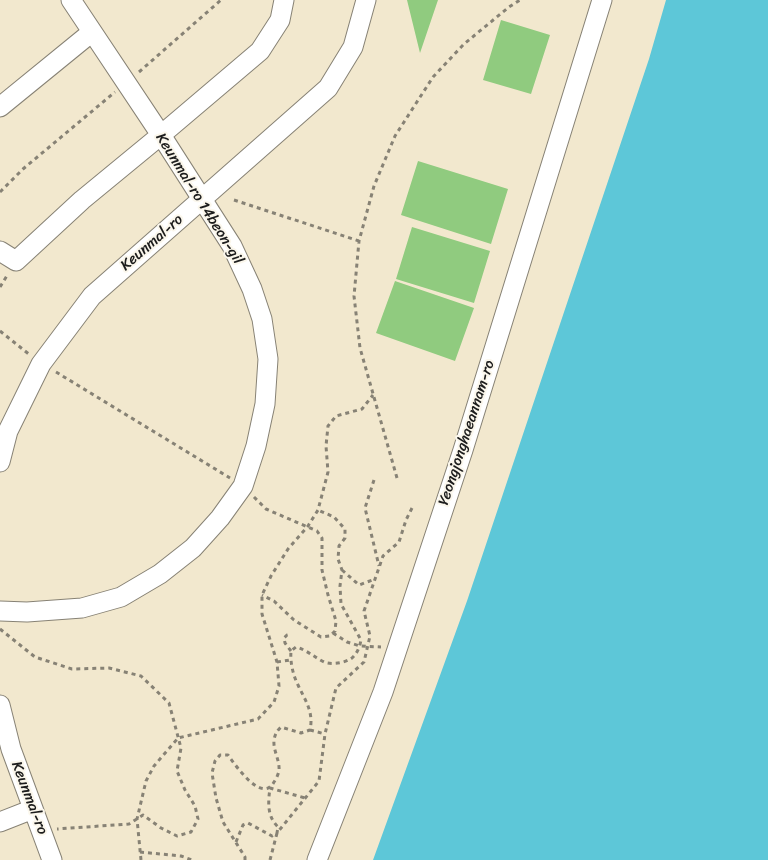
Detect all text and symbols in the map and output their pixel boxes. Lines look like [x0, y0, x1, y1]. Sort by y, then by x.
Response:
street label: Keunmal-ro 14beon-gil [151, 130, 247, 268]
street label: Keunmal-ro [117, 211, 187, 275]
street label: Yeongjonghaeannam-ro [435, 358, 499, 508]
street label: Keunmal-ro [7, 759, 51, 837]

